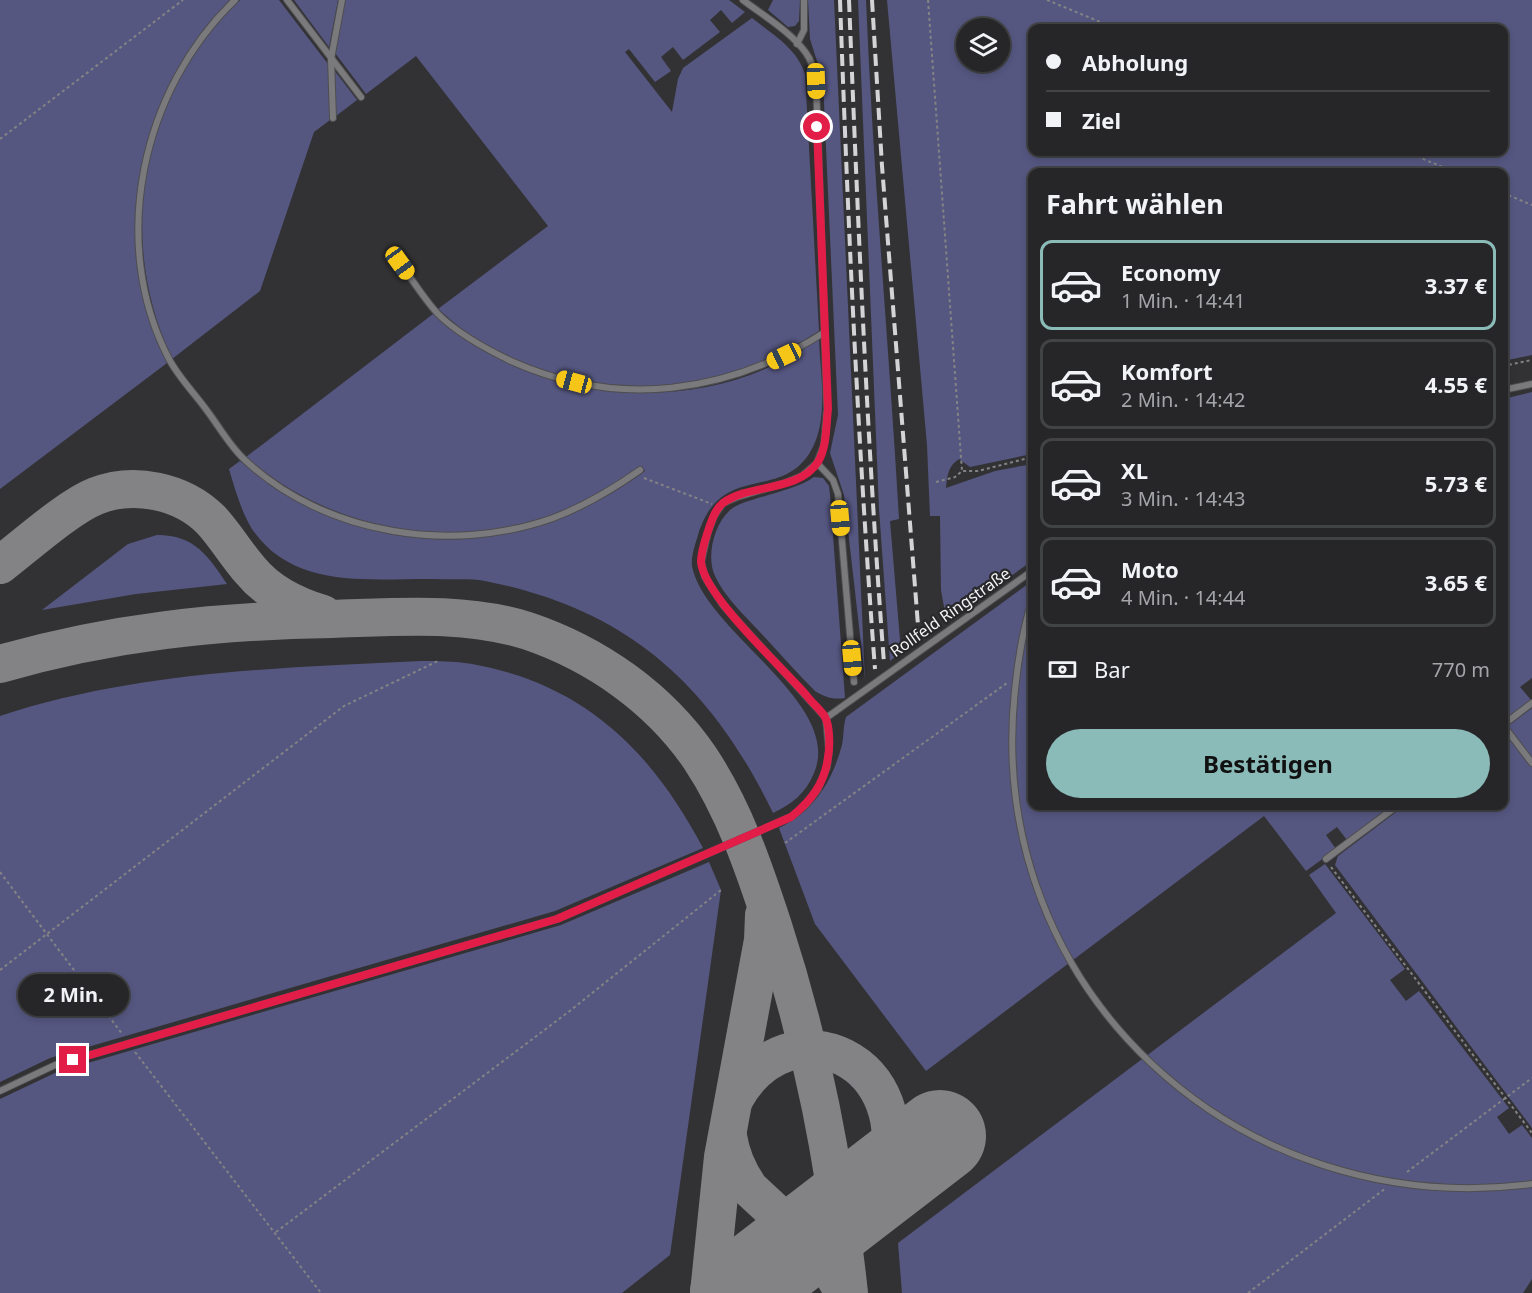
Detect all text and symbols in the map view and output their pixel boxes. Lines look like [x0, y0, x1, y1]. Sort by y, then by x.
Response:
map controls [956, 18, 1010, 72]
button: layers [956, 18, 1010, 72]
text: Abholung [1082, 47, 1188, 77]
car [806, 63, 826, 99]
text: Ziel [1082, 105, 1121, 135]
route start [803, 113, 830, 140]
text: Fahrt wählen [1046, 185, 1224, 222]
car [382, 243, 418, 283]
text: Economy [1121, 257, 1220, 287]
icon: car [1049, 258, 1103, 312]
text: 3.37 € [1425, 270, 1487, 300]
text: 1 Min. · 14:41 [1121, 287, 1246, 314]
car [764, 340, 804, 372]
text: Komfort [1121, 356, 1212, 386]
icon: car [1049, 357, 1103, 411]
car [554, 369, 594, 395]
text: 4.55 € [1425, 369, 1487, 399]
text: 2 Min. · 14:42 [1121, 386, 1246, 413]
text: XL [1121, 455, 1148, 485]
icon: car [1049, 456, 1103, 510]
text: 5.73 € [1425, 468, 1487, 498]
text: 3 Min. · 14:43 [1121, 485, 1246, 512]
car [829, 499, 851, 537]
text: Moto [1121, 554, 1179, 584]
icon: car [1049, 555, 1103, 609]
street label: Rollfeld Ringstraße [885, 562, 1015, 662]
text: 3.65 € [1425, 567, 1487, 597]
text: 4 Min. · 14:44 [1121, 584, 1246, 611]
car [841, 639, 863, 677]
icon: cash [1046, 653, 1079, 686]
text: Bar [1094, 654, 1130, 684]
text: 770 m [1432, 656, 1490, 683]
button: Bestätigen [1046, 729, 1490, 798]
callout: 2 Min. [17, 973, 128, 1015]
text: 2 Min. [43, 981, 104, 1008]
route end [59, 1046, 86, 1073]

